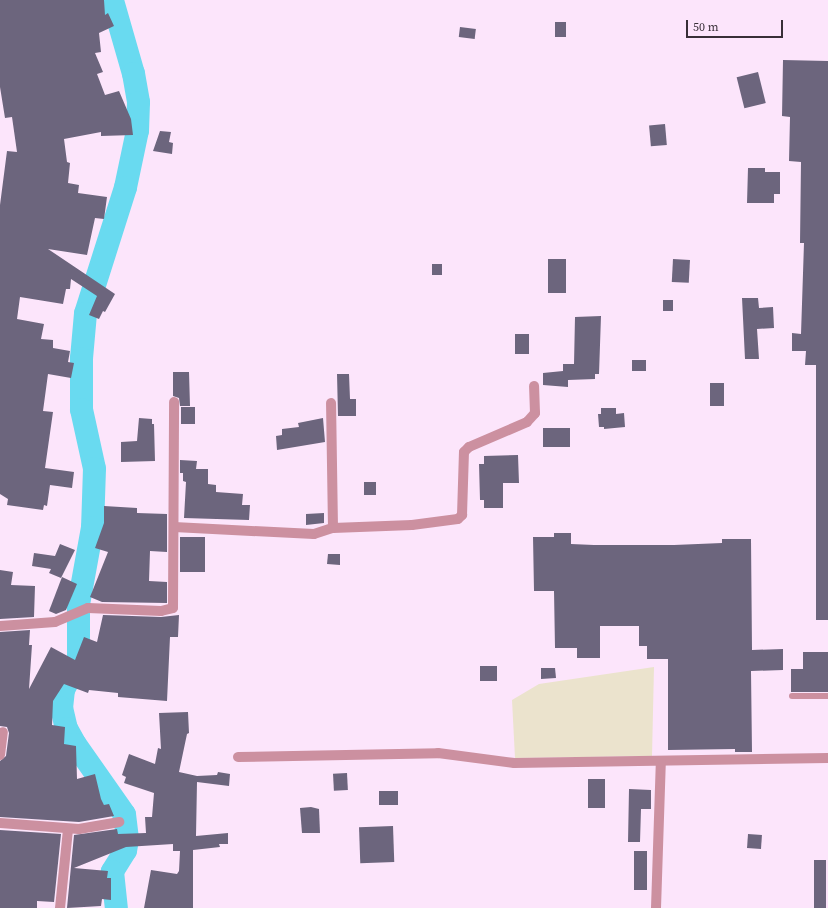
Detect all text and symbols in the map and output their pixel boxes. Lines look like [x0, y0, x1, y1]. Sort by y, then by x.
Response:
scale bar [688, 12, 785, 38]
text: 50 m [693, 19, 719, 35]

